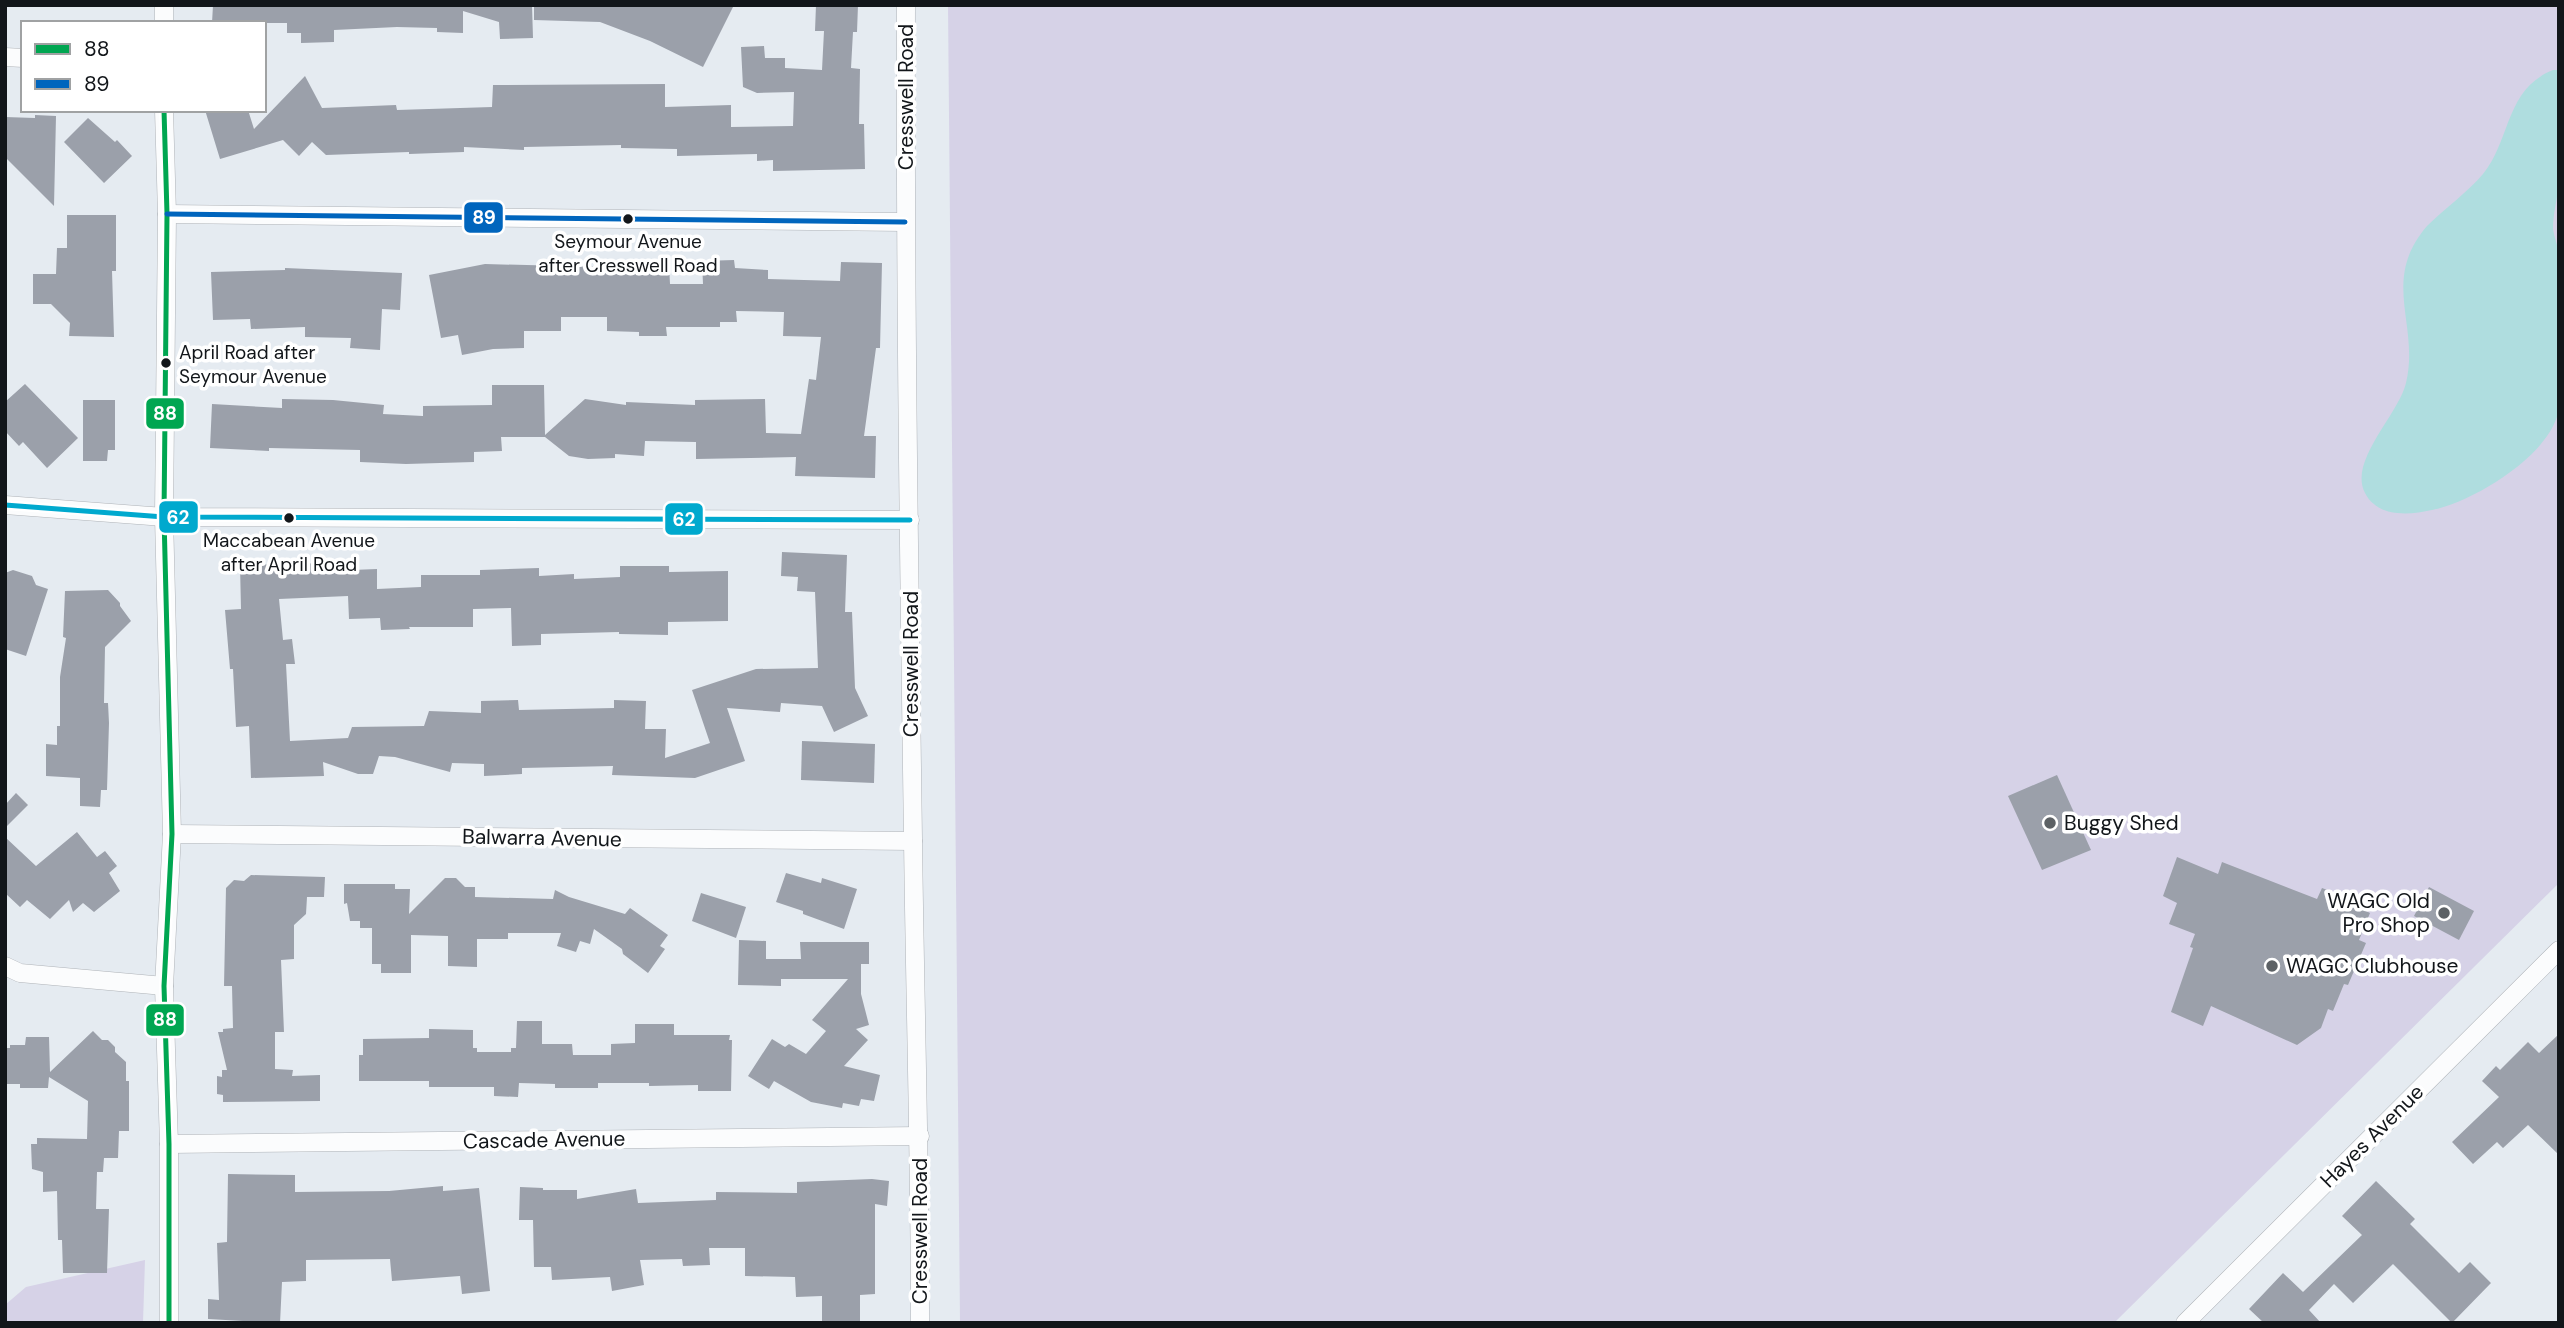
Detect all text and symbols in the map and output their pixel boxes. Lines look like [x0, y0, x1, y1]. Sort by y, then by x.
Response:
legend [21, 21, 266, 112]
street label: Cresswell Road [892, 24, 920, 170]
text: 88 [84, 35, 110, 63]
text: 89 [84, 70, 109, 98]
line badge: 89 [463, 201, 504, 234]
text: 89 [472, 205, 496, 230]
marker: Seymour Avenue after Cresswell Road [621, 212, 635, 226]
place label: Seymour Avenue after Cresswell Road [538, 229, 718, 278]
place label: April Road after Seymour Avenue [179, 340, 327, 389]
marker: April Road after Seymour Avenue [159, 356, 173, 370]
line badge: 88 [145, 397, 185, 430]
text: 88 [153, 401, 177, 426]
line badge: 62 [158, 500, 199, 534]
line badge: 62 [664, 502, 704, 536]
text: 62 [167, 505, 189, 530]
text: 62 [673, 507, 695, 532]
marker: Maccabean Avenue after April Road [282, 511, 296, 525]
place label: Maccabean Avenue after April Road [203, 528, 375, 577]
street label: Cresswell Road [897, 591, 925, 737]
place label: Buggy Shed [2064, 809, 2179, 837]
marker: Buggy Shed [2042, 815, 2058, 831]
street label: Balwarra Avenue [462, 823, 622, 853]
place label: WAGC Old Pro Shop [2327, 887, 2430, 939]
marker: WAGC Old Pro Shop [2436, 905, 2452, 921]
place label: WAGC Clubhouse [2286, 952, 2459, 980]
marker: WAGC Clubhouse [2264, 958, 2280, 974]
line badge: 88 [145, 1003, 185, 1037]
text: 88 [153, 1007, 177, 1032]
street label: Hayes Avenue [2314, 1078, 2430, 1194]
street label: Cascade Avenue [463, 1125, 626, 1155]
street label: Cresswell Road [906, 1158, 934, 1304]

